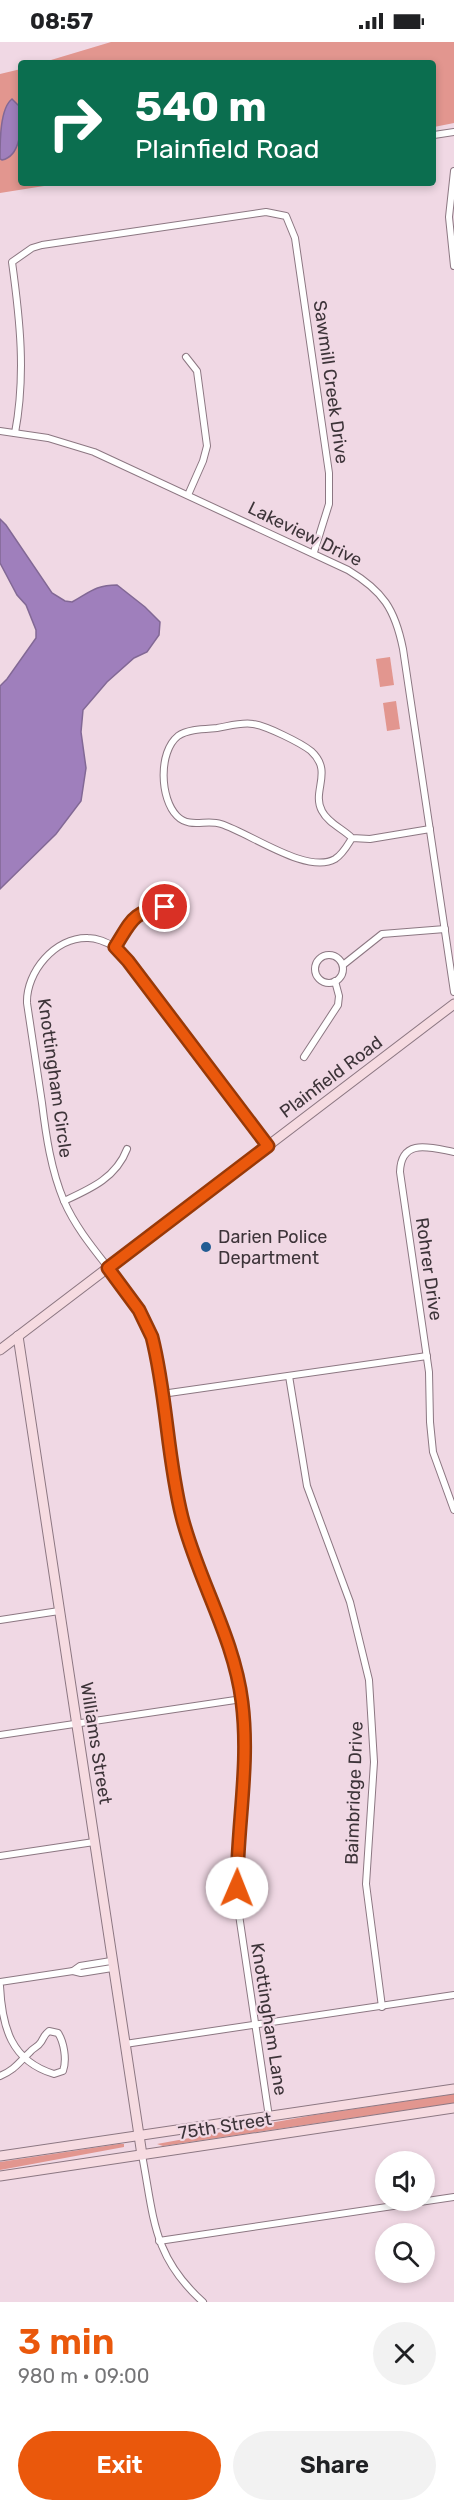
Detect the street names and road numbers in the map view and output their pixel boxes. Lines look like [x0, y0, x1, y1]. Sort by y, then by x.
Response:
street label: Sawmill Creek Drive [309, 299, 353, 465]
street label: Lakeview Drive [244, 497, 366, 571]
street label: Knottingham Circle [33, 997, 77, 1159]
street label: Plainfield Road [275, 1031, 387, 1123]
street label: Rohrer Drive [411, 1216, 447, 1322]
street label: Williams Street [75, 1680, 117, 1806]
street label: Baimbridge Drive [341, 1721, 367, 1865]
street label: Knottingham Lane [246, 1941, 292, 2097]
street label: 75th Street [177, 2108, 273, 2144]

